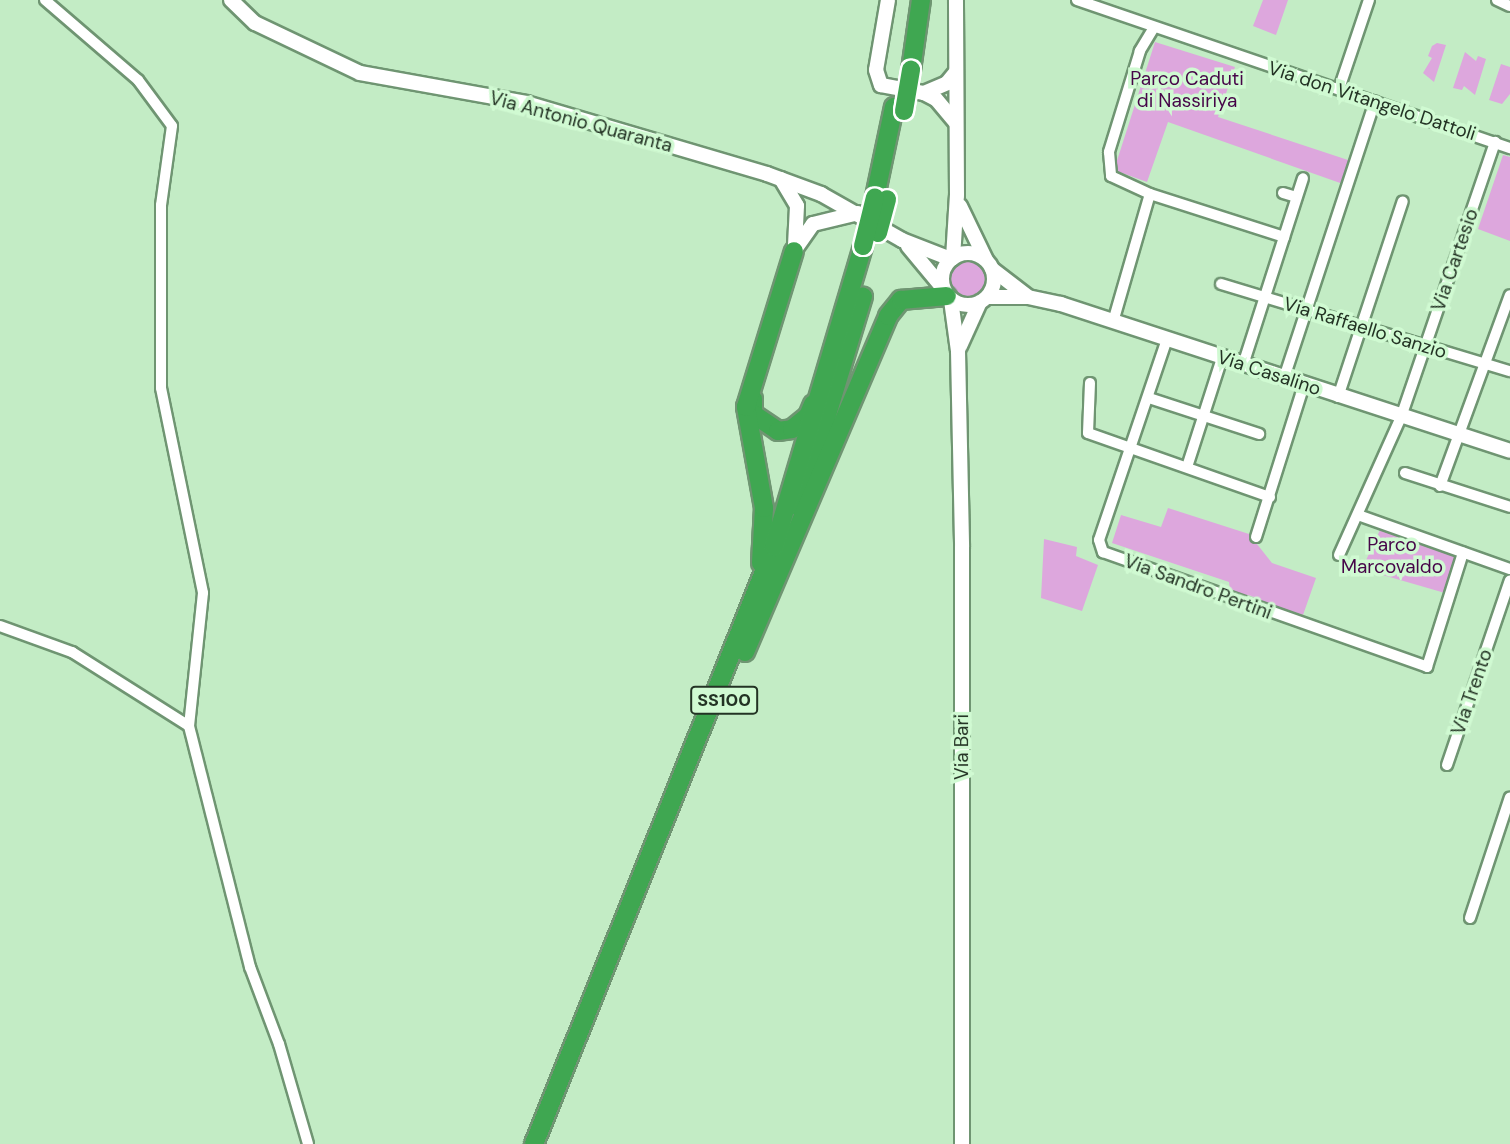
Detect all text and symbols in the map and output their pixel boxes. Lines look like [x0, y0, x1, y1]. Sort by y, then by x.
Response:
street label: Via don Vitangelo Dattoli [1265, 57, 1479, 145]
park label: Parco Caduti di Nassiriya [1130, 68, 1244, 112]
street label: Via Antonio Quaranta [487, 87, 675, 157]
street label: Via Cartesio [1427, 206, 1483, 314]
street label: Via Raffaello Sanzio [1281, 292, 1449, 364]
street label: Via Casalino [1214, 346, 1324, 400]
park label: Parco Marcovaldo [1341, 534, 1443, 578]
street label: Via Sandro Pertini [1121, 550, 1275, 624]
street label: Via Trento [1447, 646, 1497, 738]
road number: SS100 [689, 686, 759, 714]
street label: Via Bari [951, 714, 973, 780]

